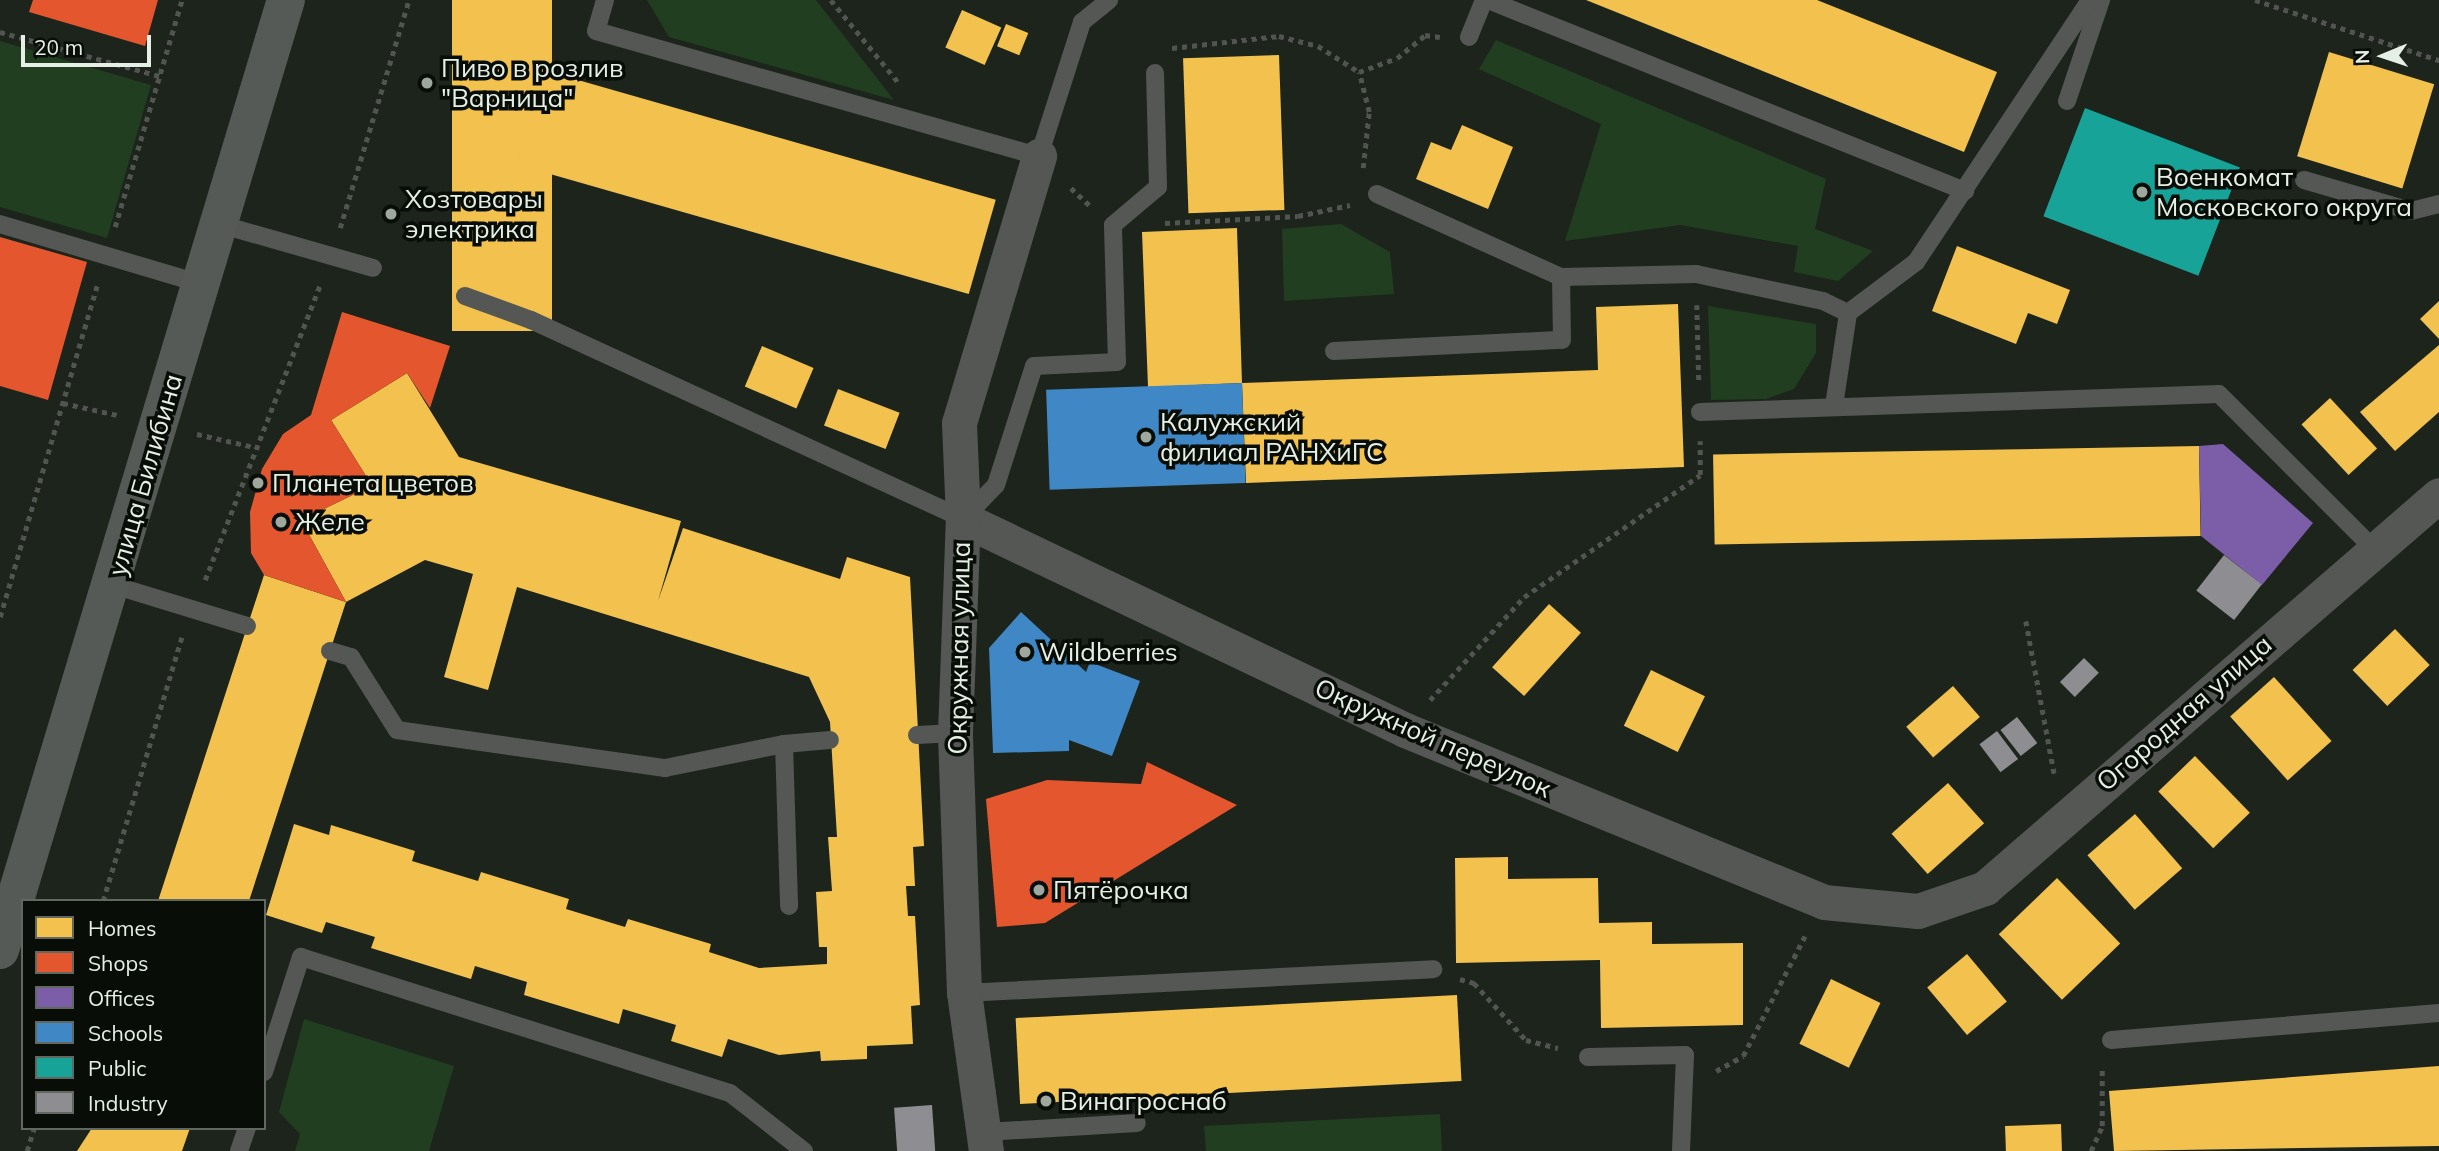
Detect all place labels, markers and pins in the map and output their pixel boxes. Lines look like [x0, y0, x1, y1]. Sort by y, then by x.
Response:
place label: Пиво в розлив "Варница" [441, 52, 623, 114]
marker: Пиво в розлив "Варница" [419, 75, 435, 91]
place label: Военкомат Московского округа [2156, 161, 2412, 222]
place label: Хозтовары электрика [405, 183, 543, 244]
marker: Военкомат Московского округа [2134, 184, 2150, 200]
marker: Хозтовары электрика [383, 206, 399, 222]
place label: Калужский филиал РАНХиГС [1160, 406, 1384, 467]
marker: Калужский филиал РАНХиГС [1138, 429, 1154, 445]
place label: Планета цветов [272, 467, 474, 499]
marker: Планета цветов [250, 475, 266, 491]
place label: Желе [295, 506, 365, 538]
marker: Желе [273, 514, 289, 530]
place label: Wildberries [1039, 636, 1178, 668]
marker: Wildberries [1017, 644, 1033, 660]
place label: Пятёрочка [1053, 874, 1189, 906]
marker: Пятёрочка [1031, 882, 1047, 898]
place label: Винагроснаб [1060, 1085, 1227, 1117]
marker: Винагроснаб [1038, 1093, 1054, 1109]

